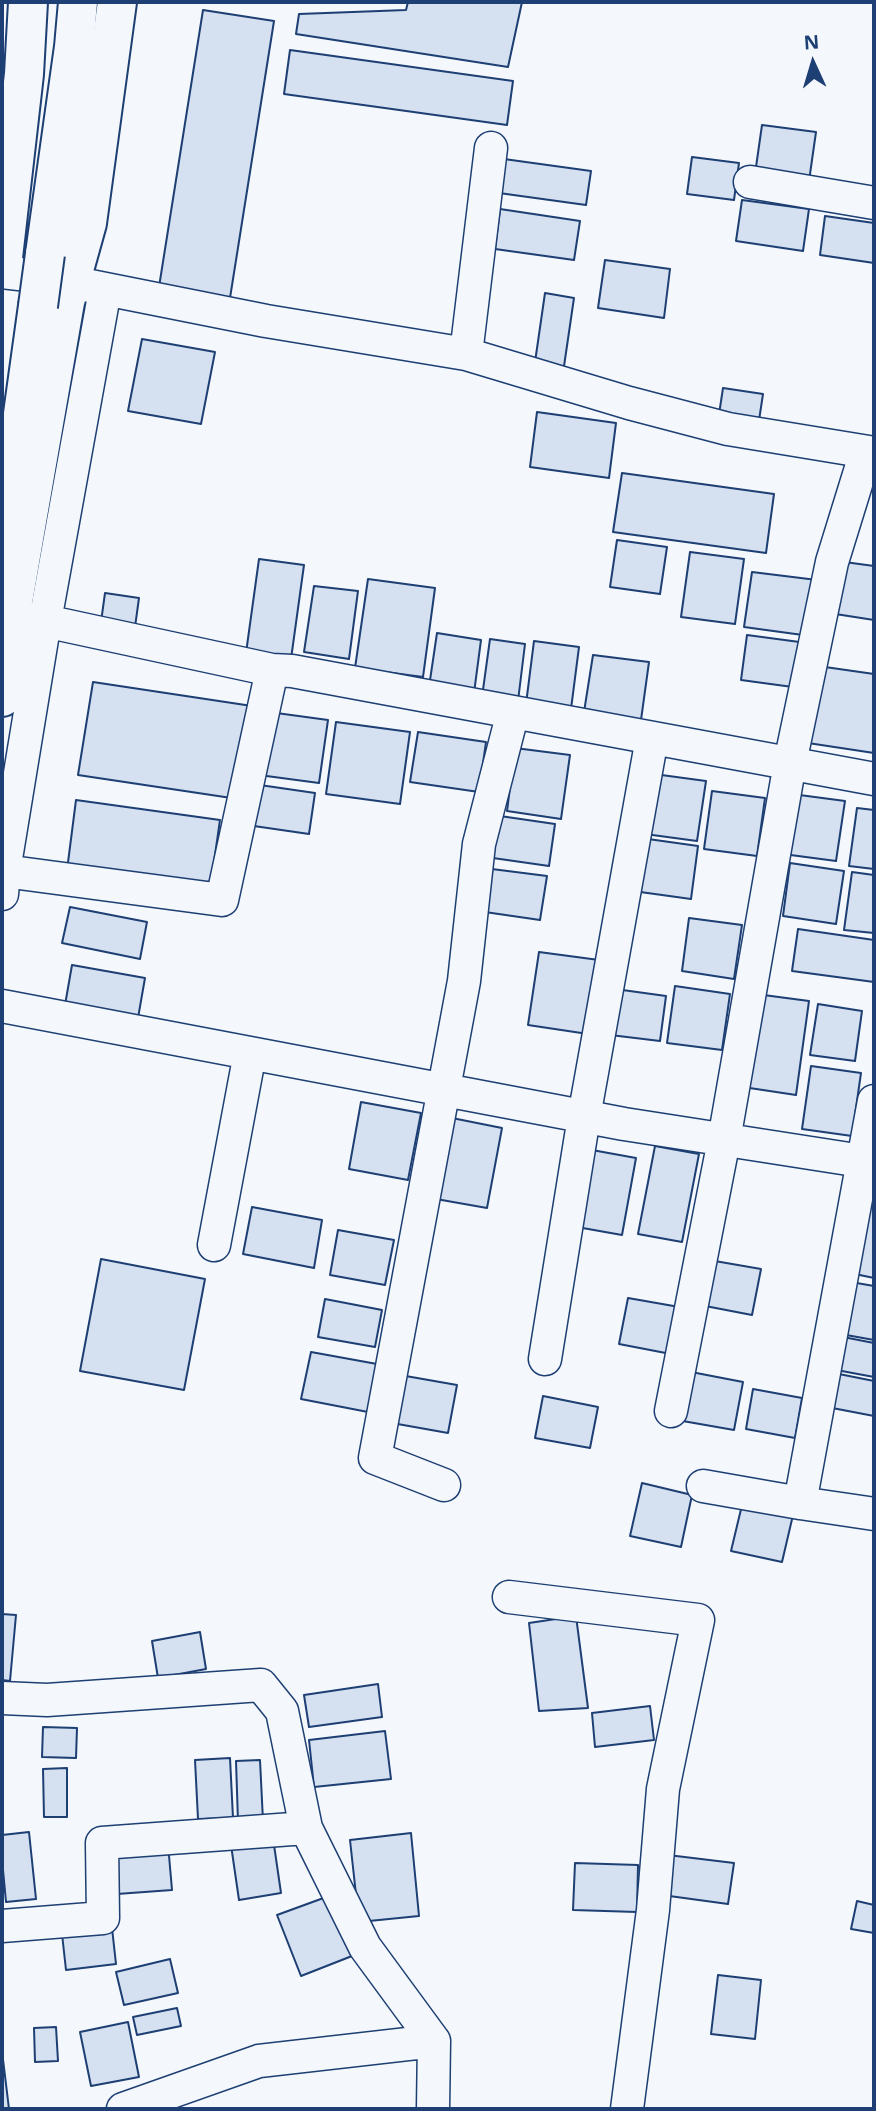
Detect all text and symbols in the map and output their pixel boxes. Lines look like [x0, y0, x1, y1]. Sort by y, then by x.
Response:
north arrow [778, 28, 848, 98]
text: N [803, 29, 820, 56]

